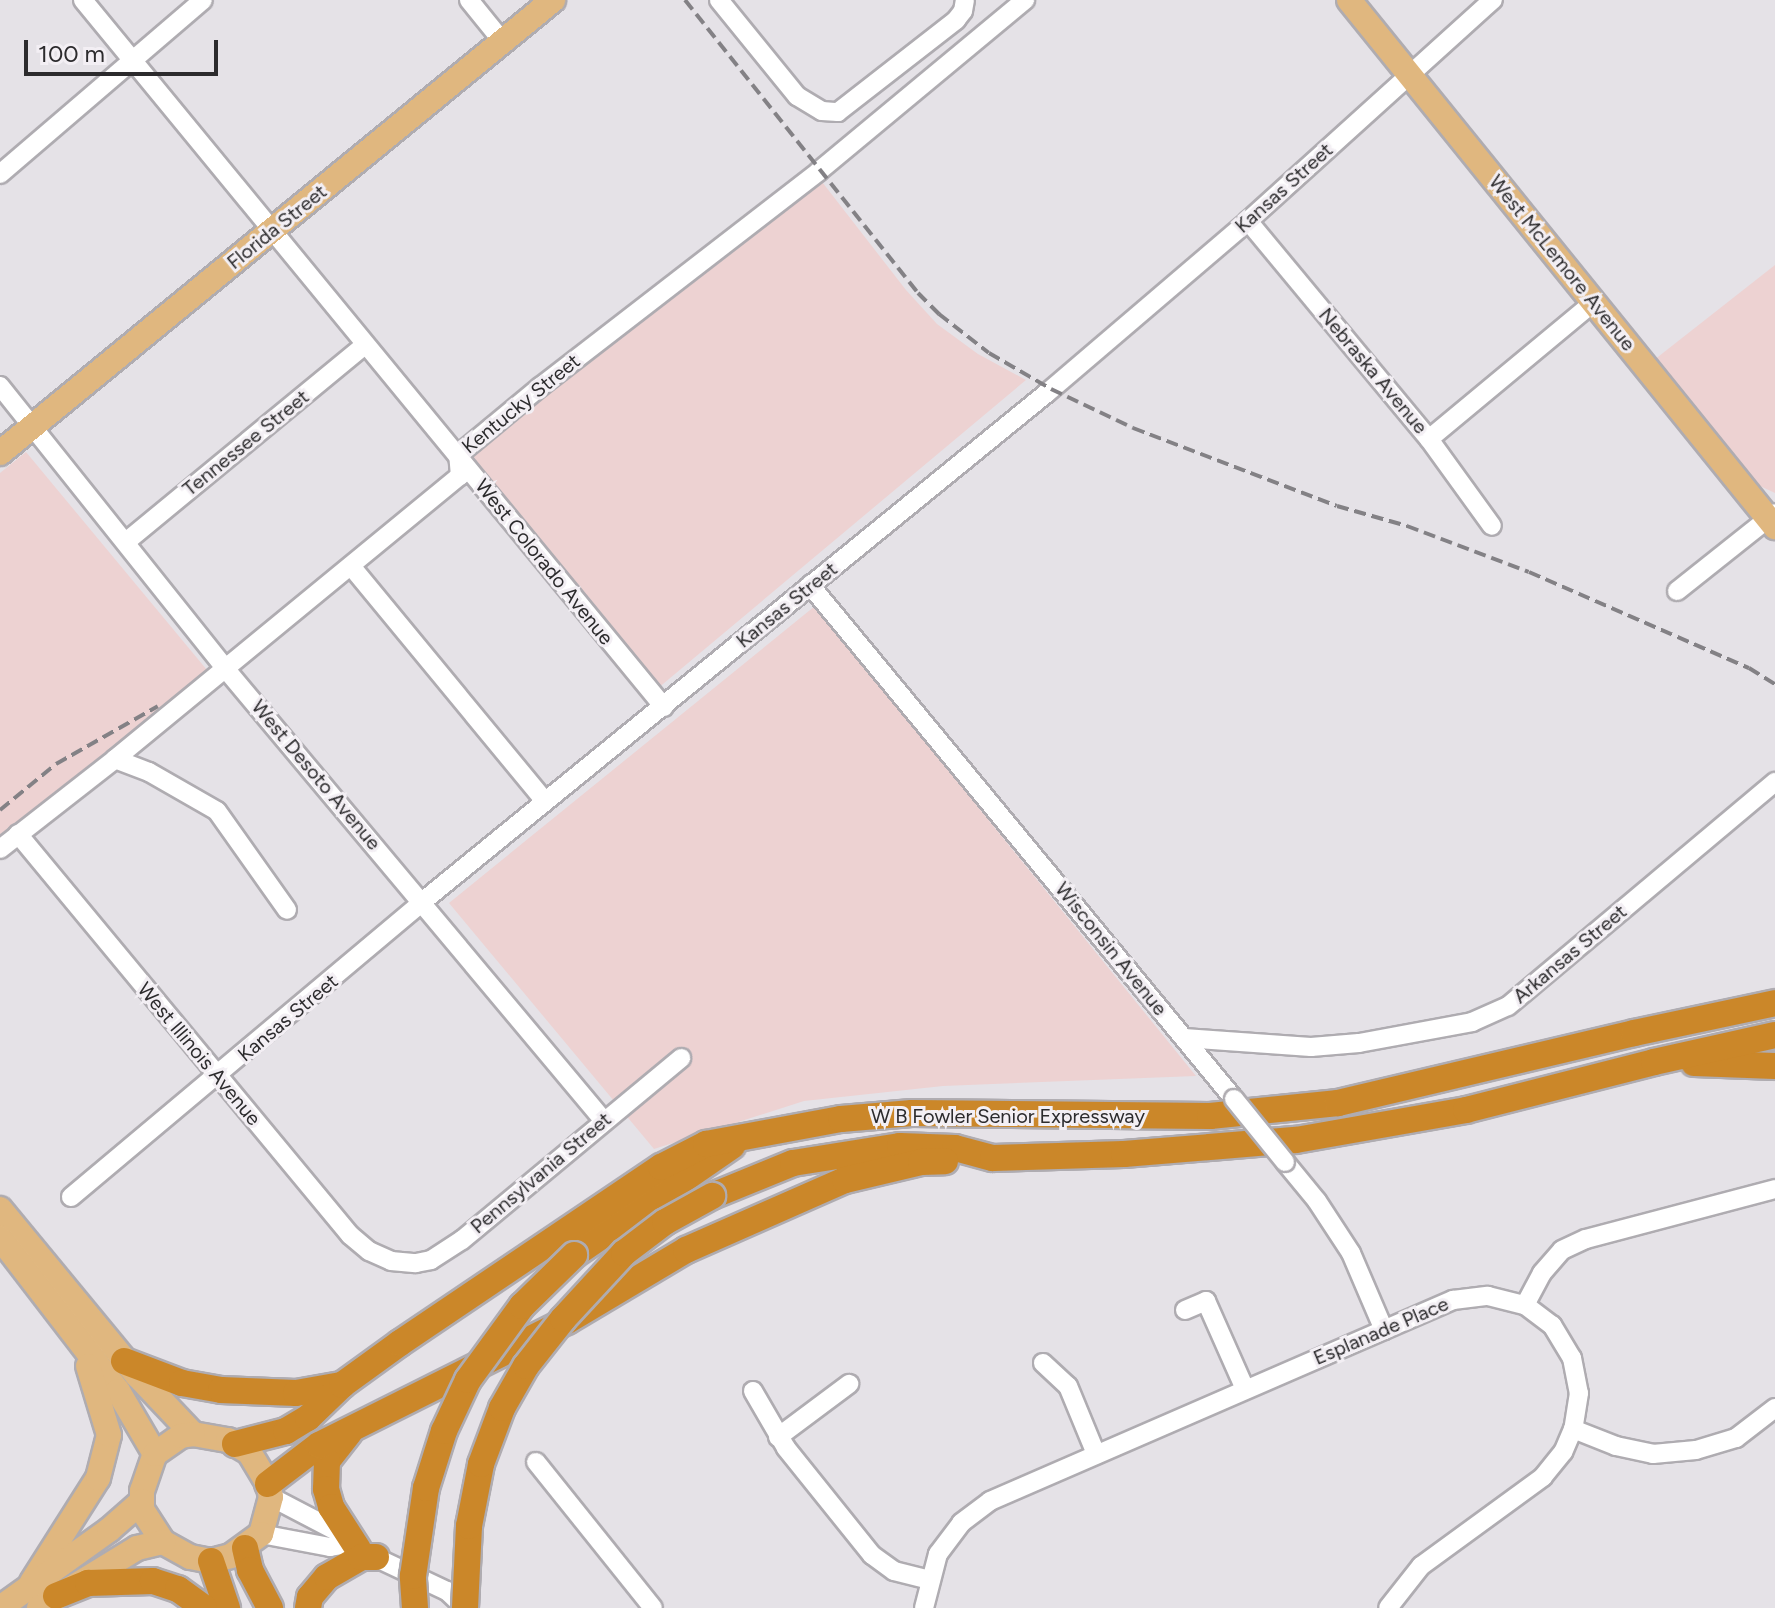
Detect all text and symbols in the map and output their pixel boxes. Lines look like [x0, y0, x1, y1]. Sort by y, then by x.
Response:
scale bar [28, 24, 222, 74]
text: 100 m [38, 39, 105, 68]
street label: Kansas Street [1230, 138, 1338, 238]
street label: West McLemore Avenue [1484, 170, 1640, 356]
street label: Florida Street [222, 180, 332, 274]
street label: Nebraska Avenue [1313, 303, 1433, 439]
street label: Kentucky Street [457, 349, 585, 459]
street label: Tennessee Street [178, 385, 314, 501]
street label: West Colorado Avenue [470, 474, 618, 650]
street label: Kansas Street [732, 557, 842, 653]
street label: West Desoto Avenue [246, 695, 386, 855]
street label: Wisconsin Avenue [1050, 878, 1172, 1020]
street label: Arkansas Street [1508, 900, 1632, 1008]
street label: Kansas Street [233, 969, 343, 1067]
street label: West Illinois Avenue [132, 978, 266, 1130]
street label: W B Fowler Senior Expressway [871, 1104, 1145, 1128]
street label: Pennsylvania Street [466, 1107, 616, 1239]
street label: Esplanade Place [1310, 1292, 1452, 1370]

